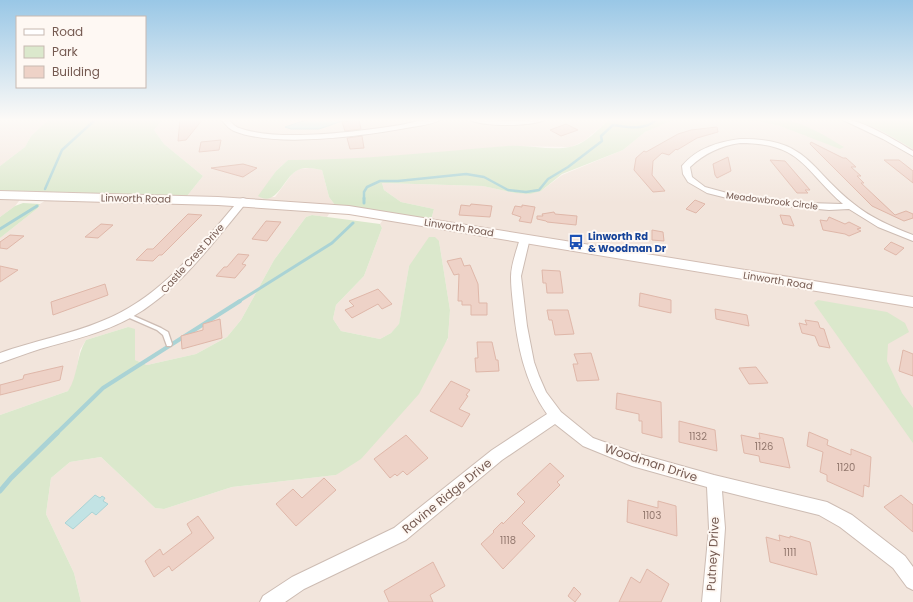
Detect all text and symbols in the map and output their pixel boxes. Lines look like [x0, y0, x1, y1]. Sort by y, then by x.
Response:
legend [16, 16, 146, 88]
text: Road [52, 23, 83, 40]
text: Park [52, 43, 79, 60]
text: Building [52, 63, 100, 80]
street label: Meadowbrook Circle [725, 189, 819, 213]
street label: Linworth Road [101, 190, 171, 207]
street label: Linworth Road [423, 215, 495, 240]
street label: Castle Crest Drive [157, 220, 228, 296]
place label: Linworth Rd & Woodman Dr [588, 229, 667, 256]
bus stop icon: Linworth Rd & Woodman Dr [567, 233, 585, 251]
street label: Linworth Road [742, 268, 814, 293]
house number: 1132 [689, 429, 707, 444]
house number: 1126 [755, 439, 773, 454]
street label: Woodman Drive [603, 440, 700, 486]
street label: Ravine Ridge Drive [398, 454, 495, 537]
house number: 1120 [837, 460, 855, 475]
house number: 1103 [643, 508, 661, 523]
street label: Putney Drive [702, 516, 723, 591]
house number: 1118 [500, 533, 516, 548]
house number: 1111 [784, 545, 796, 560]

